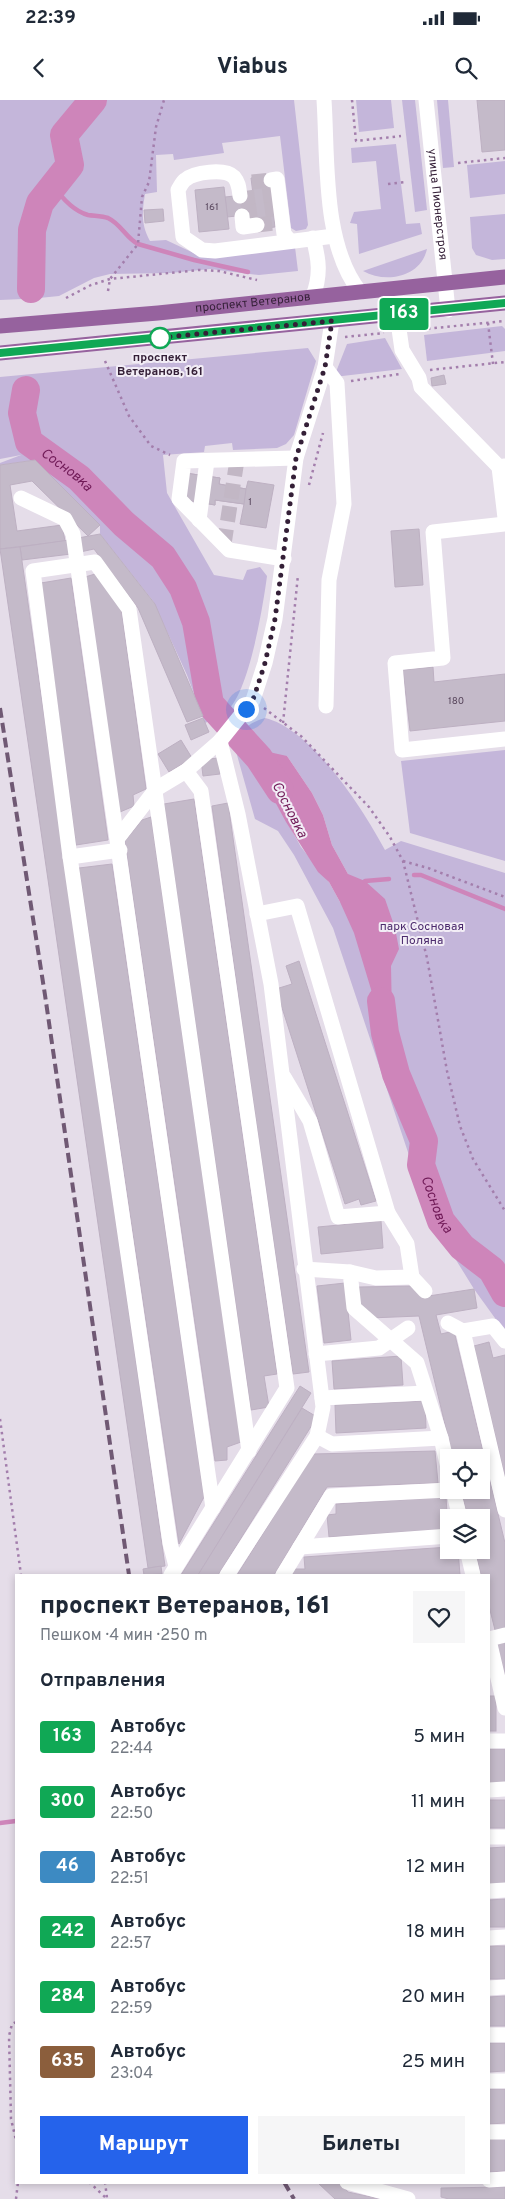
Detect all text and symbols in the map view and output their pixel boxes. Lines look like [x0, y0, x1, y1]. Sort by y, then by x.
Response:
text: 22:39 [25, 6, 76, 30]
icon: back [25, 54, 53, 82]
text: Viabus [217, 54, 288, 81]
icon: search [452, 54, 480, 82]
street label: улица Пионерстроя [423, 148, 451, 261]
house number: 161 [205, 201, 219, 214]
street label: проспект Ветеранов [194, 289, 311, 317]
line badge: 163 [375, 298, 433, 330]
text: 163 [389, 302, 419, 325]
marker: проспект Ветеранов, 161 [149, 327, 171, 349]
place label: проспект Ветеранов, 161 [117, 350, 203, 380]
water label: Сосновка [37, 445, 97, 496]
house number: 1 [248, 496, 252, 509]
house number: 180 [448, 695, 464, 708]
your location [234, 697, 259, 722]
water label: Сосновка [268, 779, 311, 842]
park label: парк Сосновая Поляна [380, 919, 464, 949]
water label: Сосновка [417, 1173, 457, 1237]
map controls [440, 1449, 490, 1559]
button: locate [440, 1449, 490, 1499]
button: layers [440, 1509, 490, 1559]
button: heart [413, 1591, 465, 1643]
text: проспект Ветеранов, 161 [40, 1592, 331, 1622]
text: Пешком · 4 мин · 250 m [40, 1626, 208, 1646]
text: Отправления [40, 1669, 166, 1693]
text: Автобус [110, 1715, 186, 1739]
text: 163 [53, 1725, 82, 1748]
text: 5 мин [413, 1725, 465, 1749]
text: 22:44 [110, 1739, 153, 1759]
text: Автобус [110, 1780, 186, 1804]
text: 300 [50, 1790, 85, 1813]
text: 11 мин [411, 1790, 465, 1814]
text: 22:50 [110, 1804, 153, 1824]
text: Автобус [110, 1845, 186, 1869]
text: 46 [56, 1855, 79, 1878]
text: 12 мин [406, 1855, 465, 1879]
text: 22:51 [110, 1869, 149, 1889]
text: Автобус [110, 1910, 186, 1934]
text: 242 [51, 1920, 84, 1943]
text: 18 мин [406, 1920, 465, 1944]
text: 22:57 [110, 1934, 151, 1954]
text: Автобус [110, 1975, 186, 1999]
text: 284 [51, 1985, 84, 2008]
text: 20 мин [401, 1985, 465, 2009]
text: 22:59 [110, 1999, 153, 2019]
text: Автобус [110, 2040, 186, 2064]
text: 635 [51, 2050, 84, 2073]
text: 25 мин [402, 2050, 465, 2074]
text: 23:04 [110, 2064, 153, 2084]
button: Маршрут [40, 2116, 248, 2174]
button: Билеты [258, 2116, 465, 2174]

